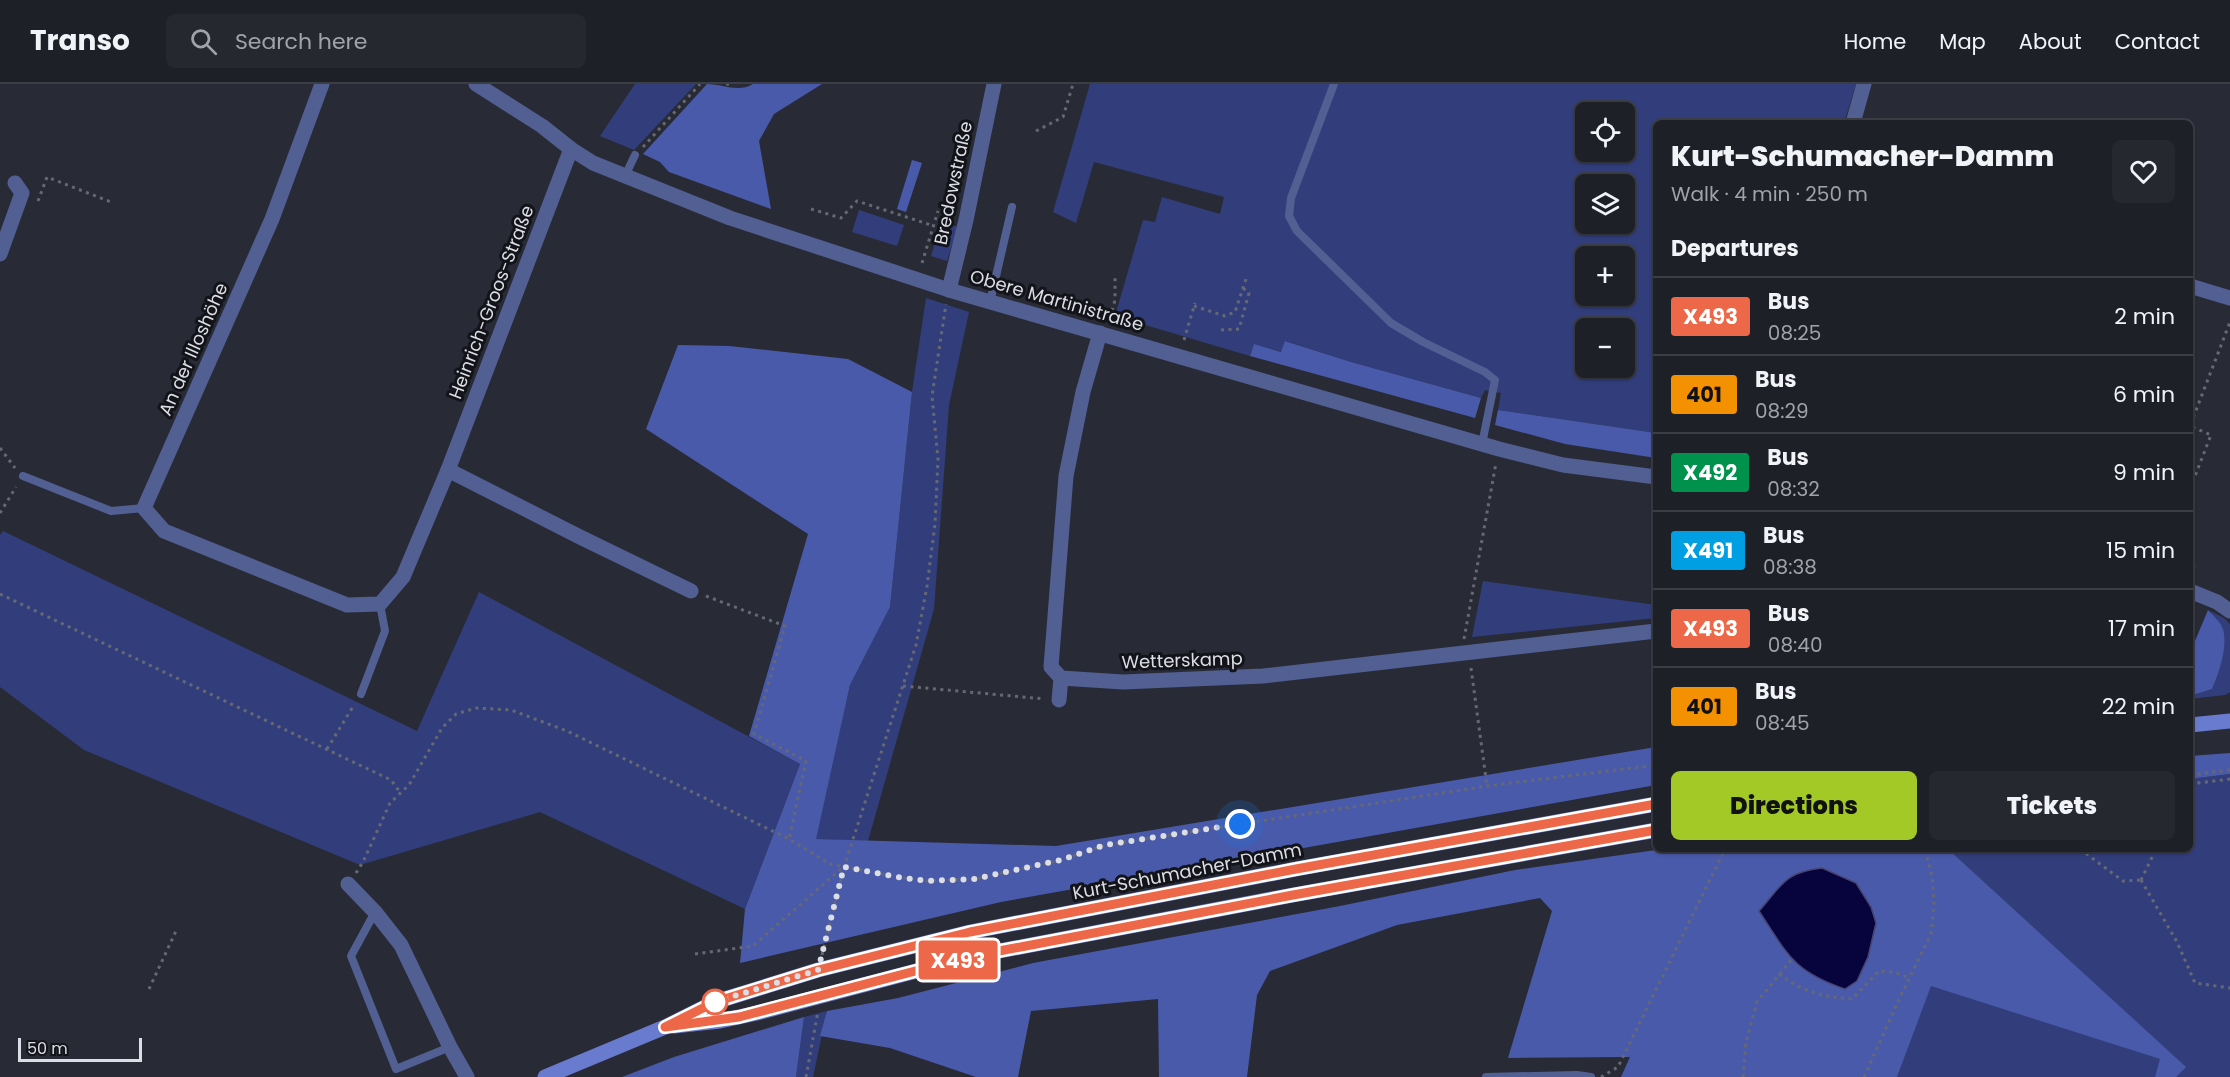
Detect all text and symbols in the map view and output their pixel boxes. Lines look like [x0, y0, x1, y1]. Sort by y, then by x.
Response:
search box [166, 14, 586, 68]
text: Transo [30, 21, 130, 60]
icon: search [187, 25, 220, 58]
text: Search here [235, 26, 367, 57]
text: Home [1844, 27, 1906, 56]
text: Map [1939, 27, 1986, 56]
text: About [2019, 27, 2082, 56]
text: Contact [2115, 27, 2200, 56]
map controls [1575, 102, 1635, 378]
button: locate [1575, 102, 1635, 162]
street label: Bredowstraße [928, 119, 978, 247]
text: Kurt-Schumacher-Damm [1671, 137, 2054, 176]
button: heart [2112, 140, 2175, 203]
button: layers [1575, 174, 1635, 234]
text: Walk · 4 min · 250 m [1671, 180, 1868, 208]
street label: Heinrich-Groos-Straße [442, 202, 540, 402]
text: Departures [1671, 233, 1799, 264]
button: + [1575, 246, 1635, 306]
street label: Obere Martinistraße [967, 263, 1147, 337]
street label: An der Illoshöhe [152, 278, 234, 420]
text: Bus [1768, 286, 1809, 317]
text: 2 min [2114, 301, 2175, 332]
text: X493 [1683, 302, 1738, 331]
button: − [1575, 318, 1635, 378]
text: 08:25 [1768, 319, 1821, 347]
text: Bus [1755, 364, 1797, 395]
text: 6 min [2113, 379, 2175, 410]
text: 401 [1686, 380, 1722, 409]
text: 08:29 [1755, 397, 1809, 425]
text: Bus [1767, 442, 1809, 473]
text: 9 min [2113, 457, 2175, 488]
text: X492 [1683, 458, 1737, 487]
text: 08:32 [1767, 475, 1820, 503]
text: Bus [1763, 520, 1805, 551]
text: 15 min [2106, 535, 2175, 566]
text: X491 [1683, 536, 1733, 565]
text: 08:38 [1763, 553, 1817, 581]
text: Bus [1768, 598, 1809, 629]
text: 17 min [2108, 613, 2175, 644]
text: X493 [1683, 614, 1738, 643]
text: 08:40 [1768, 631, 1822, 659]
street label: Wetterskamp [1121, 645, 1243, 675]
text: Bus [1755, 676, 1797, 707]
text: 22 min [2102, 691, 2175, 722]
text: 401 [1686, 692, 1722, 721]
text: 08:45 [1755, 709, 1810, 737]
button: Directions [1671, 771, 1917, 840]
button: Tickets [1929, 771, 2175, 840]
your location [1225, 809, 1255, 839]
street label: Kurt-Schumacher-Damm [1070, 837, 1304, 905]
line badge: X493 [916, 940, 1000, 980]
text: X493 [931, 946, 985, 975]
unlabelled marker [702, 989, 728, 1015]
scale bar [18, 1035, 142, 1062]
text: 50 m [27, 1037, 68, 1060]

